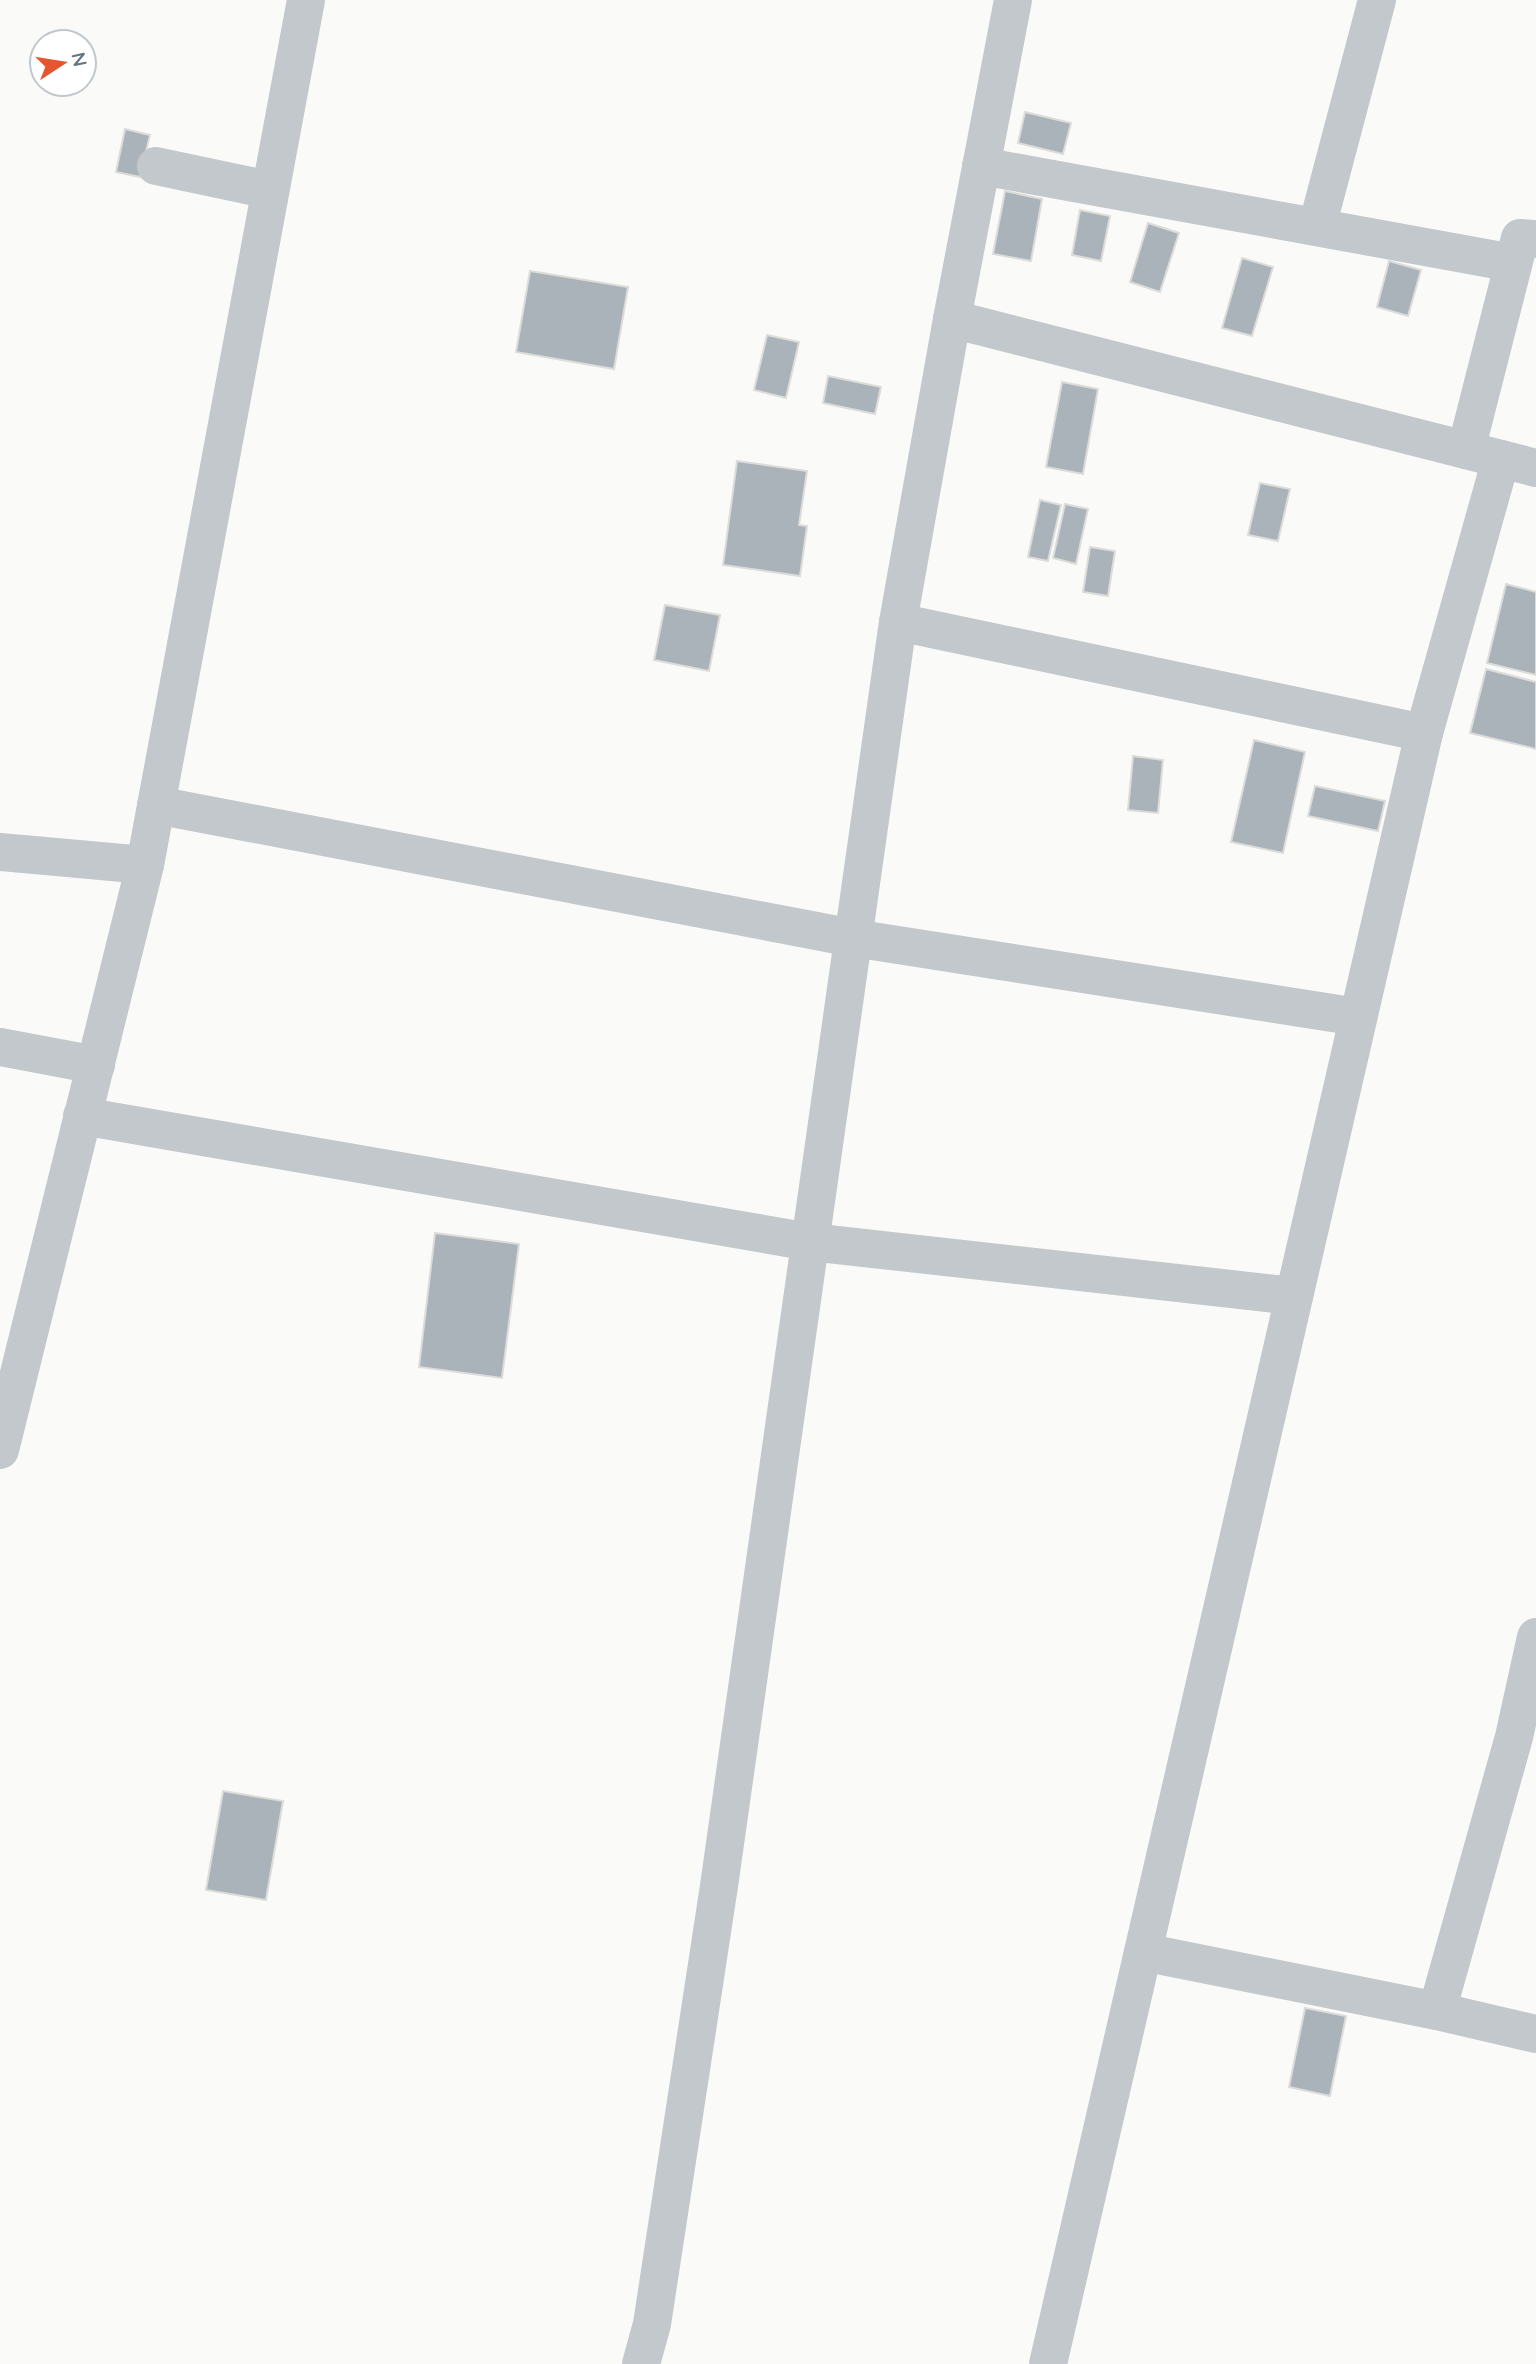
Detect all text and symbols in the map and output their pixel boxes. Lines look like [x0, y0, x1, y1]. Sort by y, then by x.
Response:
north arrow [28, 28, 98, 98]
text: N [66, 50, 93, 69]

